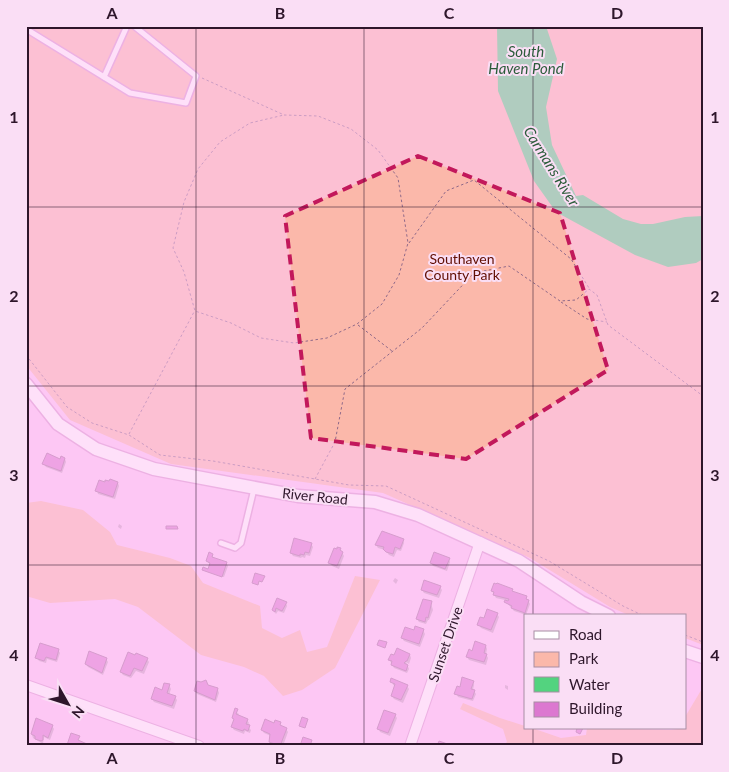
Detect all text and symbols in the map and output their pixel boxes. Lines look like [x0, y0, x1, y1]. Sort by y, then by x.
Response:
text: A [105, 3, 118, 22]
text: B [275, 3, 285, 22]
text: C [444, 3, 455, 22]
text: D [611, 3, 623, 22]
water label: South Haven Pond [488, 42, 564, 77]
text: 1 [9, 107, 19, 126]
text: 1 [710, 107, 720, 126]
water label: Carmans River [520, 123, 584, 210]
park label: Southaven County Park [424, 250, 501, 283]
text: 2 [9, 286, 19, 305]
text: 2 [710, 286, 720, 305]
text: 3 [9, 465, 19, 484]
text: 3 [710, 465, 720, 484]
street label: River Road [281, 484, 349, 508]
street label: Sunset Drive [424, 604, 466, 684]
legend [524, 614, 686, 730]
text: Road [569, 625, 602, 643]
text: 4 [9, 645, 19, 664]
text: 4 [710, 645, 720, 664]
text: Park [569, 649, 599, 667]
text: Water [569, 675, 610, 693]
north arrow [42, 680, 92, 730]
text: Building [569, 699, 622, 717]
text: N [68, 703, 88, 722]
text: A [105, 748, 118, 767]
text: B [275, 748, 285, 767]
text: C [444, 748, 455, 767]
text: D [611, 748, 623, 767]

